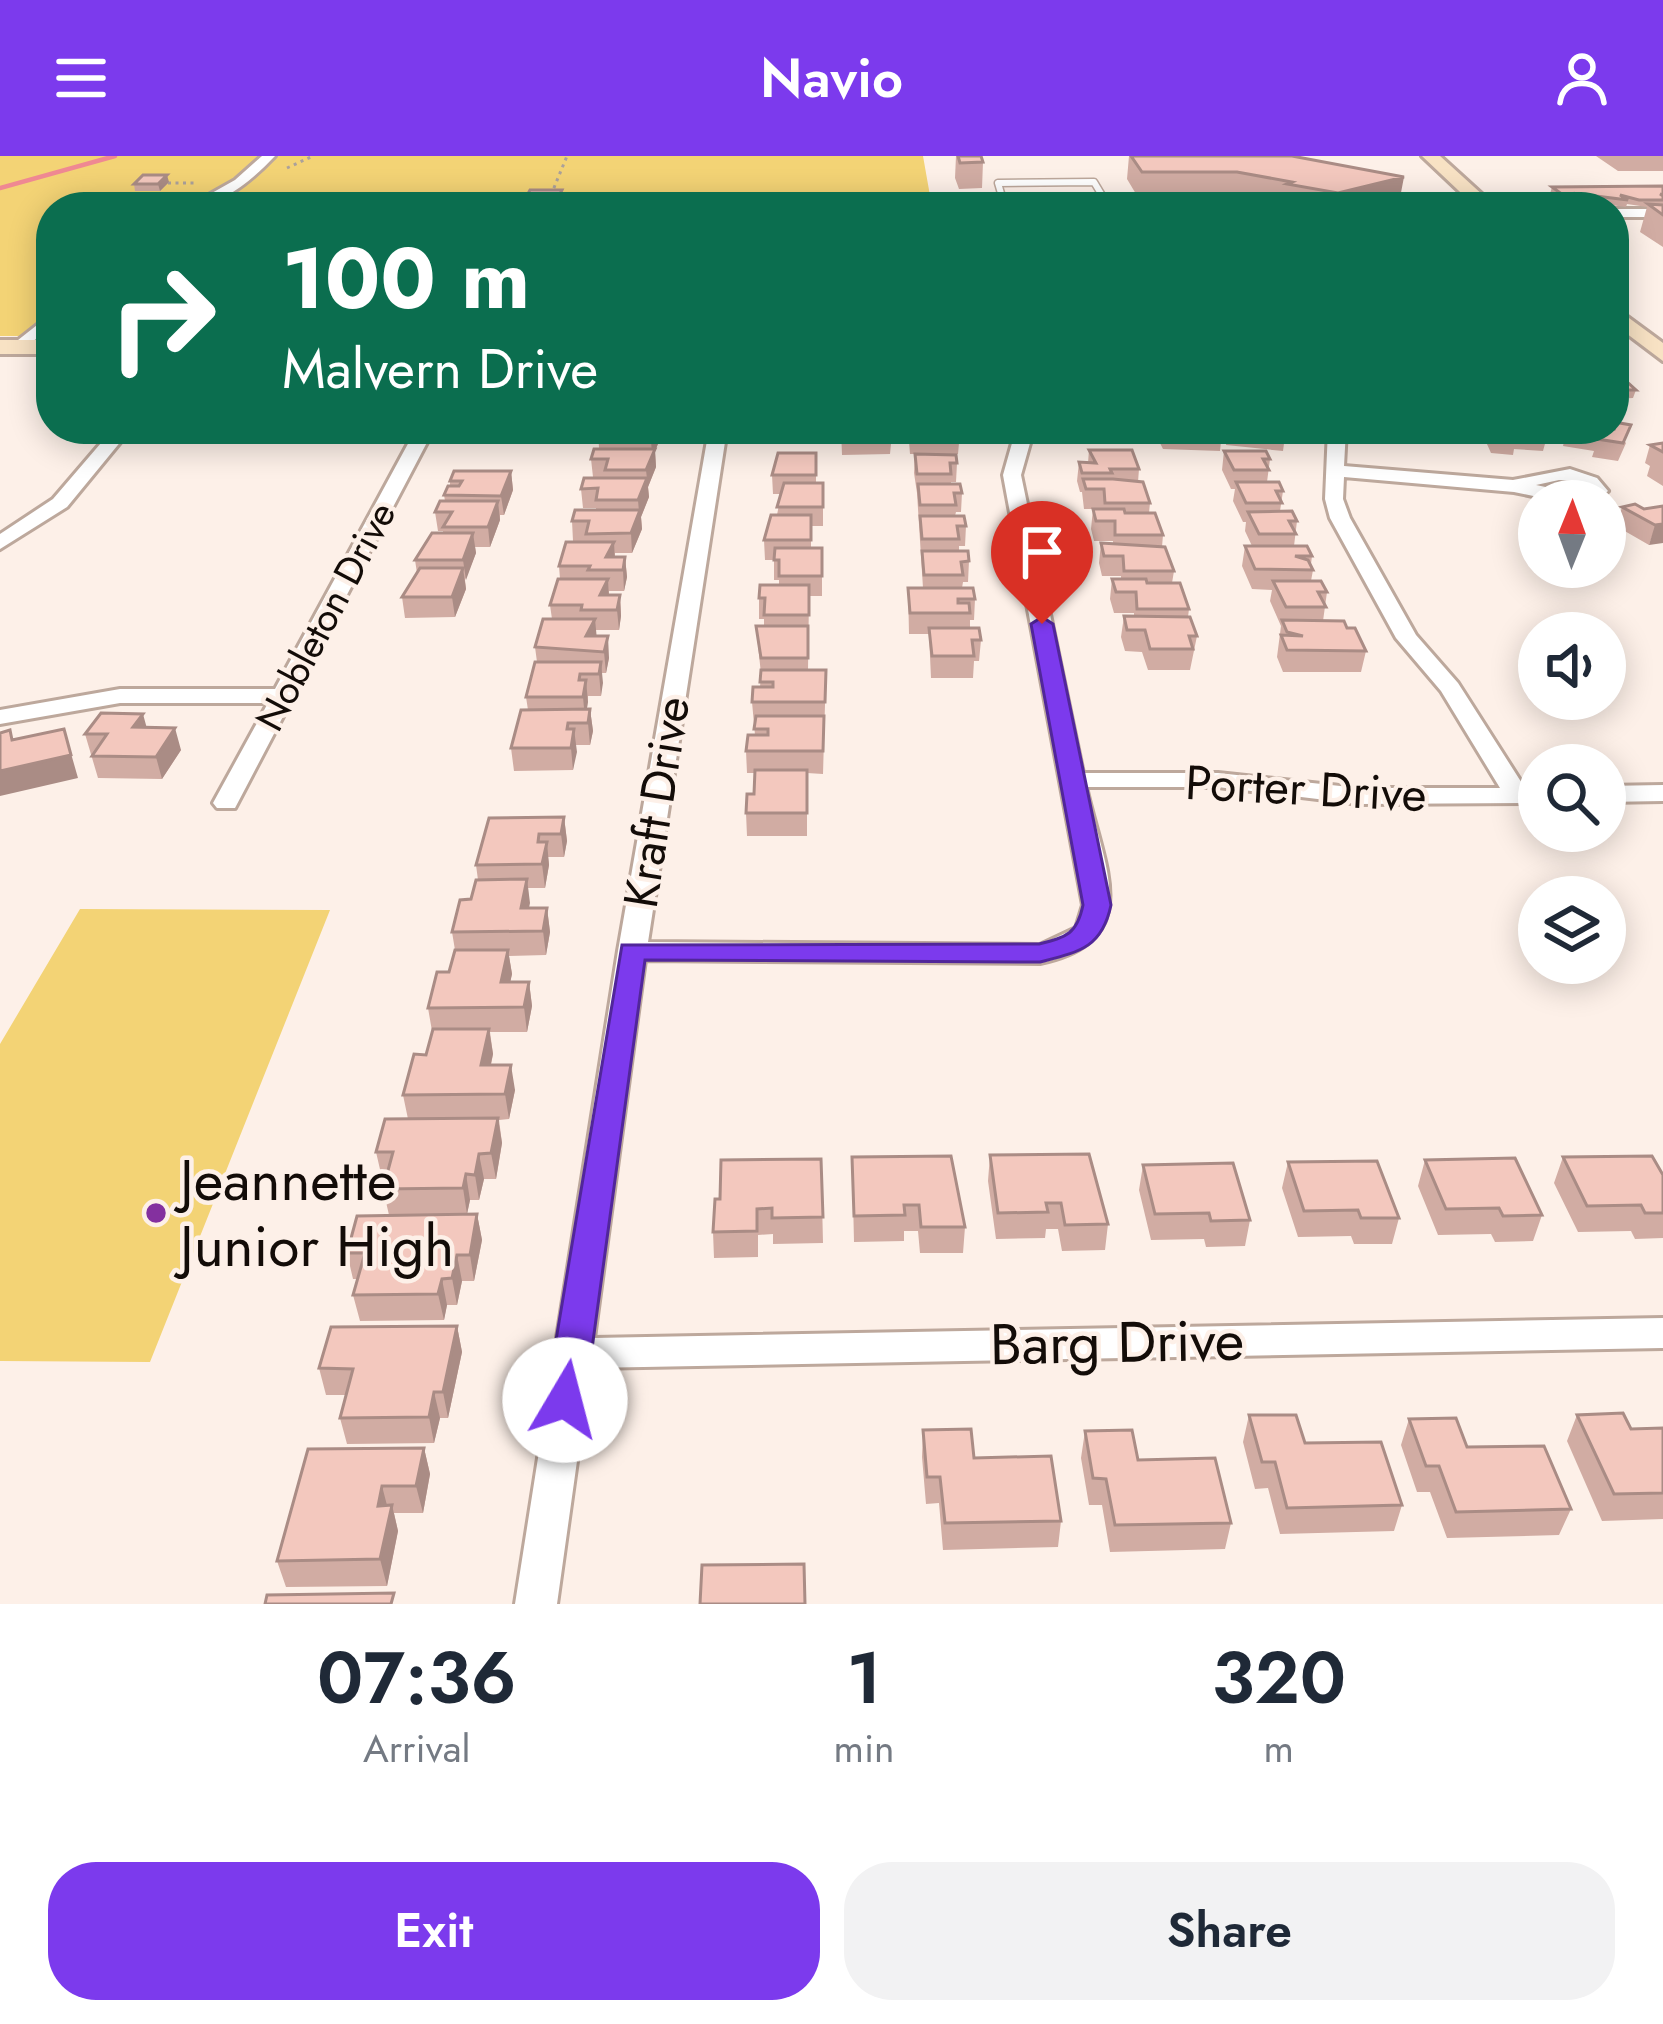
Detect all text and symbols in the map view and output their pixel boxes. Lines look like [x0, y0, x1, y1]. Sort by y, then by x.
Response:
text: Navio [760, 39, 903, 117]
icon: menu [48, 45, 114, 111]
icon: person [1549, 45, 1615, 111]
text: 100 m [282, 218, 530, 340]
icon: right [84, 240, 240, 396]
text: Malvern Drive [282, 330, 598, 408]
north arrow [1518, 480, 1626, 588]
map controls [1518, 480, 1626, 984]
street label: Nobleton Drive [241, 491, 410, 741]
pin [991, 501, 1093, 624]
icon: arrive [1009, 519, 1075, 585]
button: sound [1518, 612, 1626, 720]
street label: Kraft Drive [606, 691, 707, 913]
button: search [1518, 744, 1626, 852]
street label: Porter Drive [1184, 748, 1428, 829]
button: layers [1518, 876, 1626, 984]
place label: Jeannette Junior High [173, 1139, 454, 1287]
marker: Jeannette Junior High [143, 1200, 169, 1226]
street label: Barg Drive [989, 1299, 1245, 1385]
position arrow [502, 1337, 628, 1463]
text: 07:36 [317, 1626, 517, 1730]
text: 1 [846, 1626, 882, 1730]
text: 320 [1212, 1626, 1346, 1730]
text: Arrival [363, 1720, 471, 1777]
text: min [834, 1720, 895, 1777]
text: m [1264, 1720, 1294, 1777]
button: Exit [48, 1862, 820, 2000]
button: Share [844, 1862, 1615, 2000]

